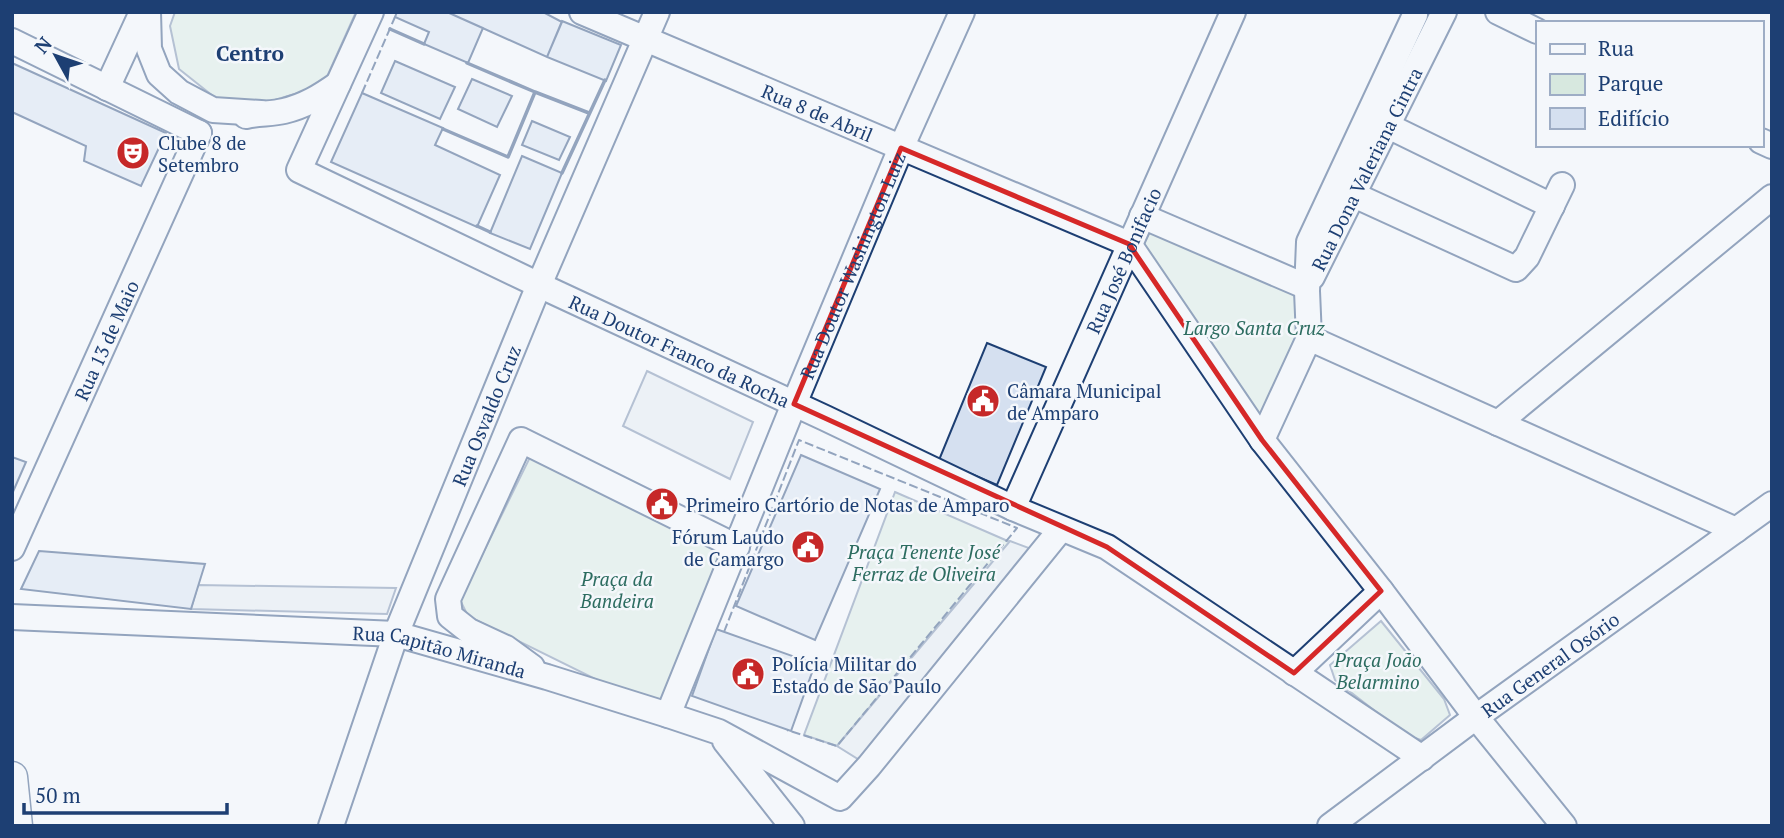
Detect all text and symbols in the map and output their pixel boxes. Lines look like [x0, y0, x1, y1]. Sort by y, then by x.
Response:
north arrow [21, 21, 91, 91]
legend [1536, 21, 1763, 147]
text: N [28, 31, 57, 58]
text: Rua [1598, 34, 1634, 62]
district label: Centro [216, 39, 284, 67]
street label: Rua Dona Valeriana Cintra [1305, 63, 1427, 275]
text: Parque [1598, 69, 1663, 97]
street label: Rua 8 de Abril [758, 77, 877, 147]
text: Edifício [1598, 104, 1669, 132]
place label: Clube 8 de Setembro [158, 130, 246, 177]
theatre icon: Clube 8 de Setembro [114, 134, 152, 172]
street label: Rua Doutor Washington Luiz [793, 148, 911, 383]
street label: Rua José Bonifacio [1080, 183, 1166, 337]
street label: Rua 13 de Maio [68, 276, 144, 404]
street label: Rua Doutor Franco da Rocha [565, 288, 794, 413]
park label: Largo Santa Cruz [1182, 315, 1325, 340]
street label: Rua Osvaldo Cruz [446, 341, 526, 489]
place label: Câmara Municipal de Amparo [1007, 378, 1161, 425]
public building icon: Câmara Municipal de Amparo [964, 382, 1002, 420]
public building icon: Primeiro Cartório de Notas de Amparo [643, 485, 681, 523]
place label: Primeiro Cartório de Notas de Amparo [686, 492, 1010, 517]
place label: Fórum Laudo de Camargo [672, 524, 784, 571]
public building icon: Fórum Laudo de Camargo [789, 528, 827, 566]
park label: Praça Tenente José Ferraz de Oliveira [847, 539, 1001, 586]
park label: Praça da Bandeira [579, 566, 654, 613]
street label: Rua General Osório [1476, 606, 1624, 722]
street label: Rua Capitão Miranda [352, 620, 529, 683]
park label: Praça João Belarmino [1333, 647, 1422, 694]
place label: Polícia Militar do Estado de São Paulo [772, 651, 941, 698]
public building icon: Polícia Militar do Estado de São Paulo [729, 655, 767, 693]
scale bar [24, 772, 228, 816]
text: 50 m [35, 781, 81, 809]

